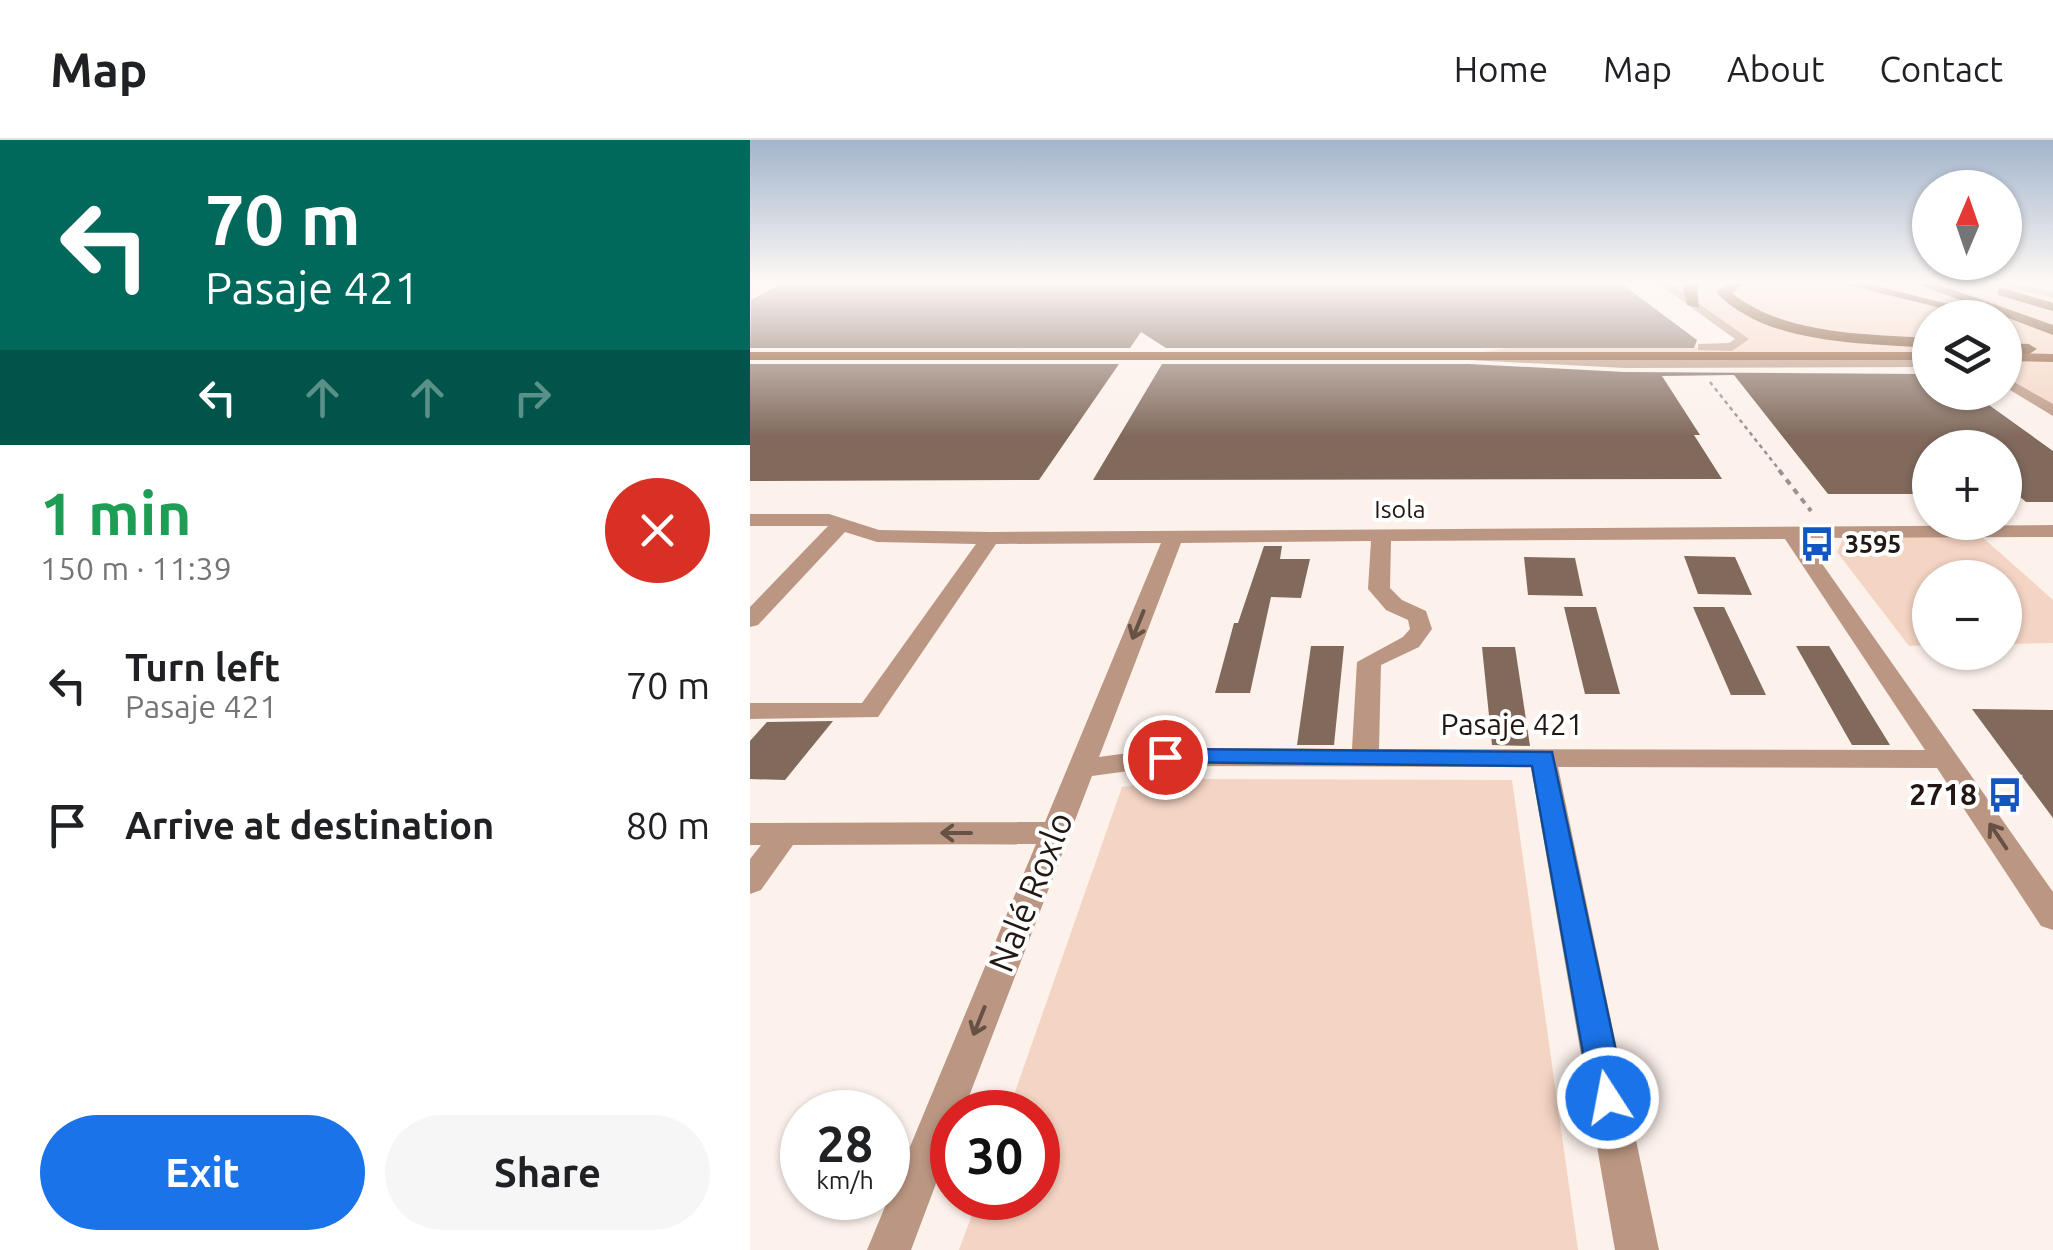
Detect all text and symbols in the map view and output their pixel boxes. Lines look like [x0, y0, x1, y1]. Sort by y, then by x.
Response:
text: Map [50, 42, 148, 96]
text: Home [1454, 49, 1548, 89]
text: Map [1603, 49, 1672, 89]
text: About [1727, 49, 1824, 89]
text: Contact [1879, 49, 2003, 89]
north arrow [1912, 170, 2022, 280]
map controls [1912, 170, 2022, 670]
icon: left [40, 180, 170, 310]
text: 70 m [205, 180, 361, 258]
text: Pasaje 421 [205, 262, 420, 313]
button: layers [1912, 300, 2022, 410]
icon: left [190, 370, 245, 425]
icon: ahead [295, 370, 350, 425]
icon: ahead [400, 370, 455, 425]
icon: right [505, 370, 560, 425]
button: + [1912, 430, 2022, 540]
button: close [605, 478, 710, 583]
text: 1 min [40, 479, 192, 546]
street label: Isola [1374, 495, 1426, 523]
bus stop icon: 3595 [1798, 525, 1836, 563]
place label: 3595 [1845, 530, 1901, 558]
text: 150 m · 11:39 [40, 550, 232, 586]
button: − [1912, 560, 2022, 670]
one-way arrow [1127, 609, 1145, 640]
text: Turn left [125, 646, 280, 688]
icon: left [40, 658, 95, 713]
text: 70 m [626, 664, 710, 706]
text: Pasaje 421 [125, 688, 278, 724]
street label: Pasaje 421 [1440, 707, 1584, 741]
pin [1123, 715, 1208, 800]
icon: arrive [1138, 730, 1193, 785]
bus stop icon: 2718 [1986, 776, 2024, 814]
place label: 2718 [1909, 777, 1977, 811]
icon: arrive [40, 798, 95, 853]
text: Arrive at destination [125, 804, 494, 846]
text: 80 m [626, 804, 710, 846]
street label: Nalé Roxlo [980, 806, 1080, 977]
one-way arrow [1988, 823, 2009, 851]
one-way arrow [941, 824, 974, 842]
one-way arrow [969, 1005, 987, 1036]
position arrow [1556, 1046, 1660, 1150]
speed limit sign: 30 [930, 1090, 1060, 1220]
button: Exit [40, 1115, 365, 1230]
button: Share [385, 1115, 710, 1230]
text: 28 [817, 1115, 873, 1171]
text: km/h [816, 1166, 874, 1194]

